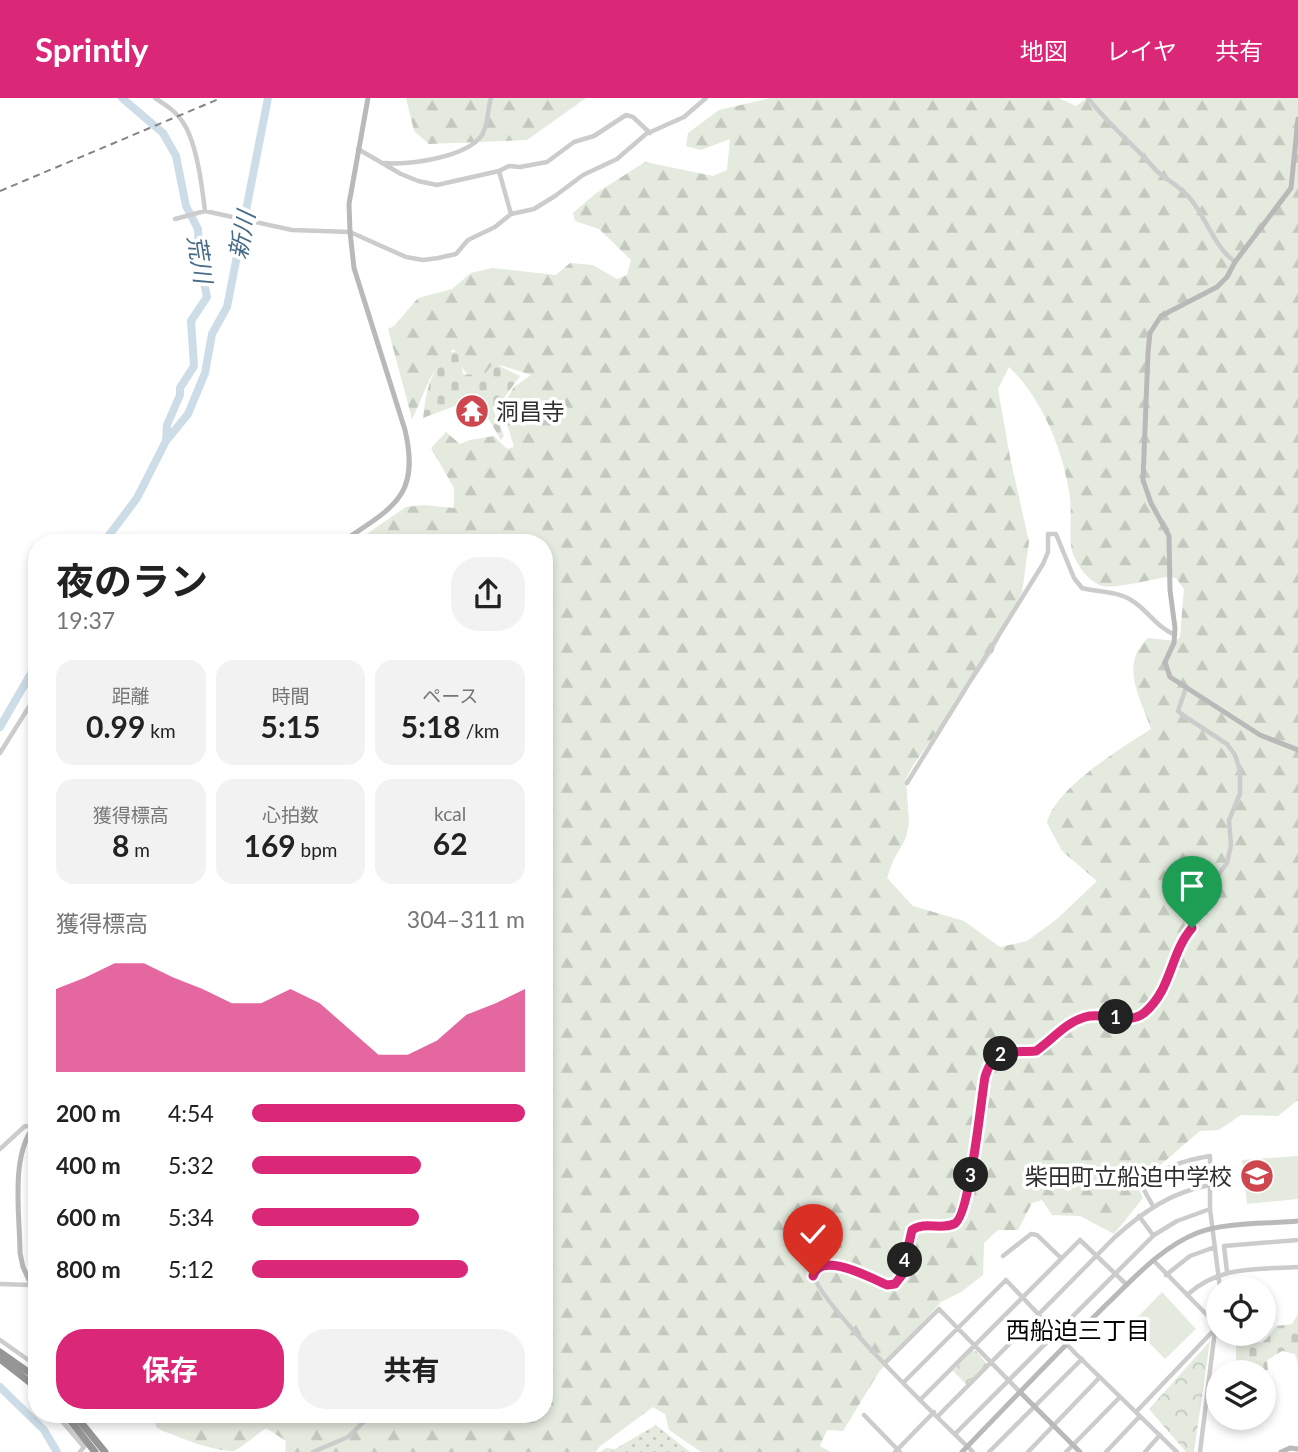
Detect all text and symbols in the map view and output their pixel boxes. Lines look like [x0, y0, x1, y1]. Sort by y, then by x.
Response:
text: Sprintly [35, 29, 149, 69]
text: 地図 [1020, 36, 1068, 65]
text: レイヤ [1106, 36, 1177, 65]
text: 共有 [1215, 36, 1263, 65]
water label: 新川 [222, 206, 260, 261]
water label: 荒川 [183, 233, 220, 288]
temple icon: 洞昌寺 [453, 392, 491, 430]
place label: 洞昌寺 [496, 397, 565, 425]
text: 夜のラン [56, 557, 208, 603]
button: share [451, 557, 525, 631]
text: 19:37 [56, 606, 115, 634]
text: 距離 [112, 684, 150, 707]
text: 時間 [271, 684, 310, 707]
text: ペース [422, 684, 478, 707]
text: 0.99 [86, 708, 145, 744]
text: 5:15 [261, 708, 320, 744]
text: 5:18 [401, 708, 461, 744]
text: km [145, 719, 176, 742]
text: /km [461, 719, 500, 742]
text: kcal [434, 802, 466, 825]
text: 獲得標高 [93, 803, 169, 826]
text: 心拍数 [262, 803, 319, 826]
text: 62 [433, 825, 468, 861]
text: 8 [112, 827, 129, 863]
text: 169 [244, 827, 296, 863]
text: m [129, 838, 150, 861]
text: bpm [296, 838, 337, 861]
pin [1162, 856, 1222, 928]
icon: arrive [1173, 867, 1211, 905]
text: 304–311 m [407, 905, 525, 933]
text: 獲得標高 [56, 909, 148, 937]
pin: 1 [1098, 1000, 1134, 1034]
text: 1 [1110, 1005, 1121, 1028]
pin: 2 [984, 1037, 1018, 1072]
text: 2 [995, 1042, 1006, 1065]
text: 200 m [56, 1099, 121, 1127]
text: 4:54 [168, 1099, 214, 1127]
text: 400 m [56, 1151, 121, 1179]
text: 5:32 [168, 1151, 214, 1179]
school or university icon: 柴田町立船迫中学校 [1238, 1157, 1276, 1195]
pin: 3 [954, 1158, 988, 1192]
place label: 柴田町立船迫中学校 [1025, 1162, 1232, 1190]
text: 3 [965, 1163, 976, 1186]
text: 600 m [56, 1203, 121, 1231]
text: 5:34 [168, 1203, 214, 1231]
pin [783, 1204, 843, 1276]
icon: check [794, 1215, 832, 1253]
pin: 4 [888, 1242, 922, 1278]
text: 4 [899, 1248, 910, 1271]
text: 800 m [56, 1255, 121, 1283]
text: 5:12 [168, 1255, 214, 1283]
map controls [1206, 1276, 1276, 1430]
button: locate [1206, 1276, 1276, 1346]
district label: 西船迫三丁目 [1006, 1315, 1150, 1344]
button: 保存 [56, 1329, 284, 1409]
button: 共有 [298, 1329, 525, 1409]
button: layers [1206, 1360, 1276, 1430]

